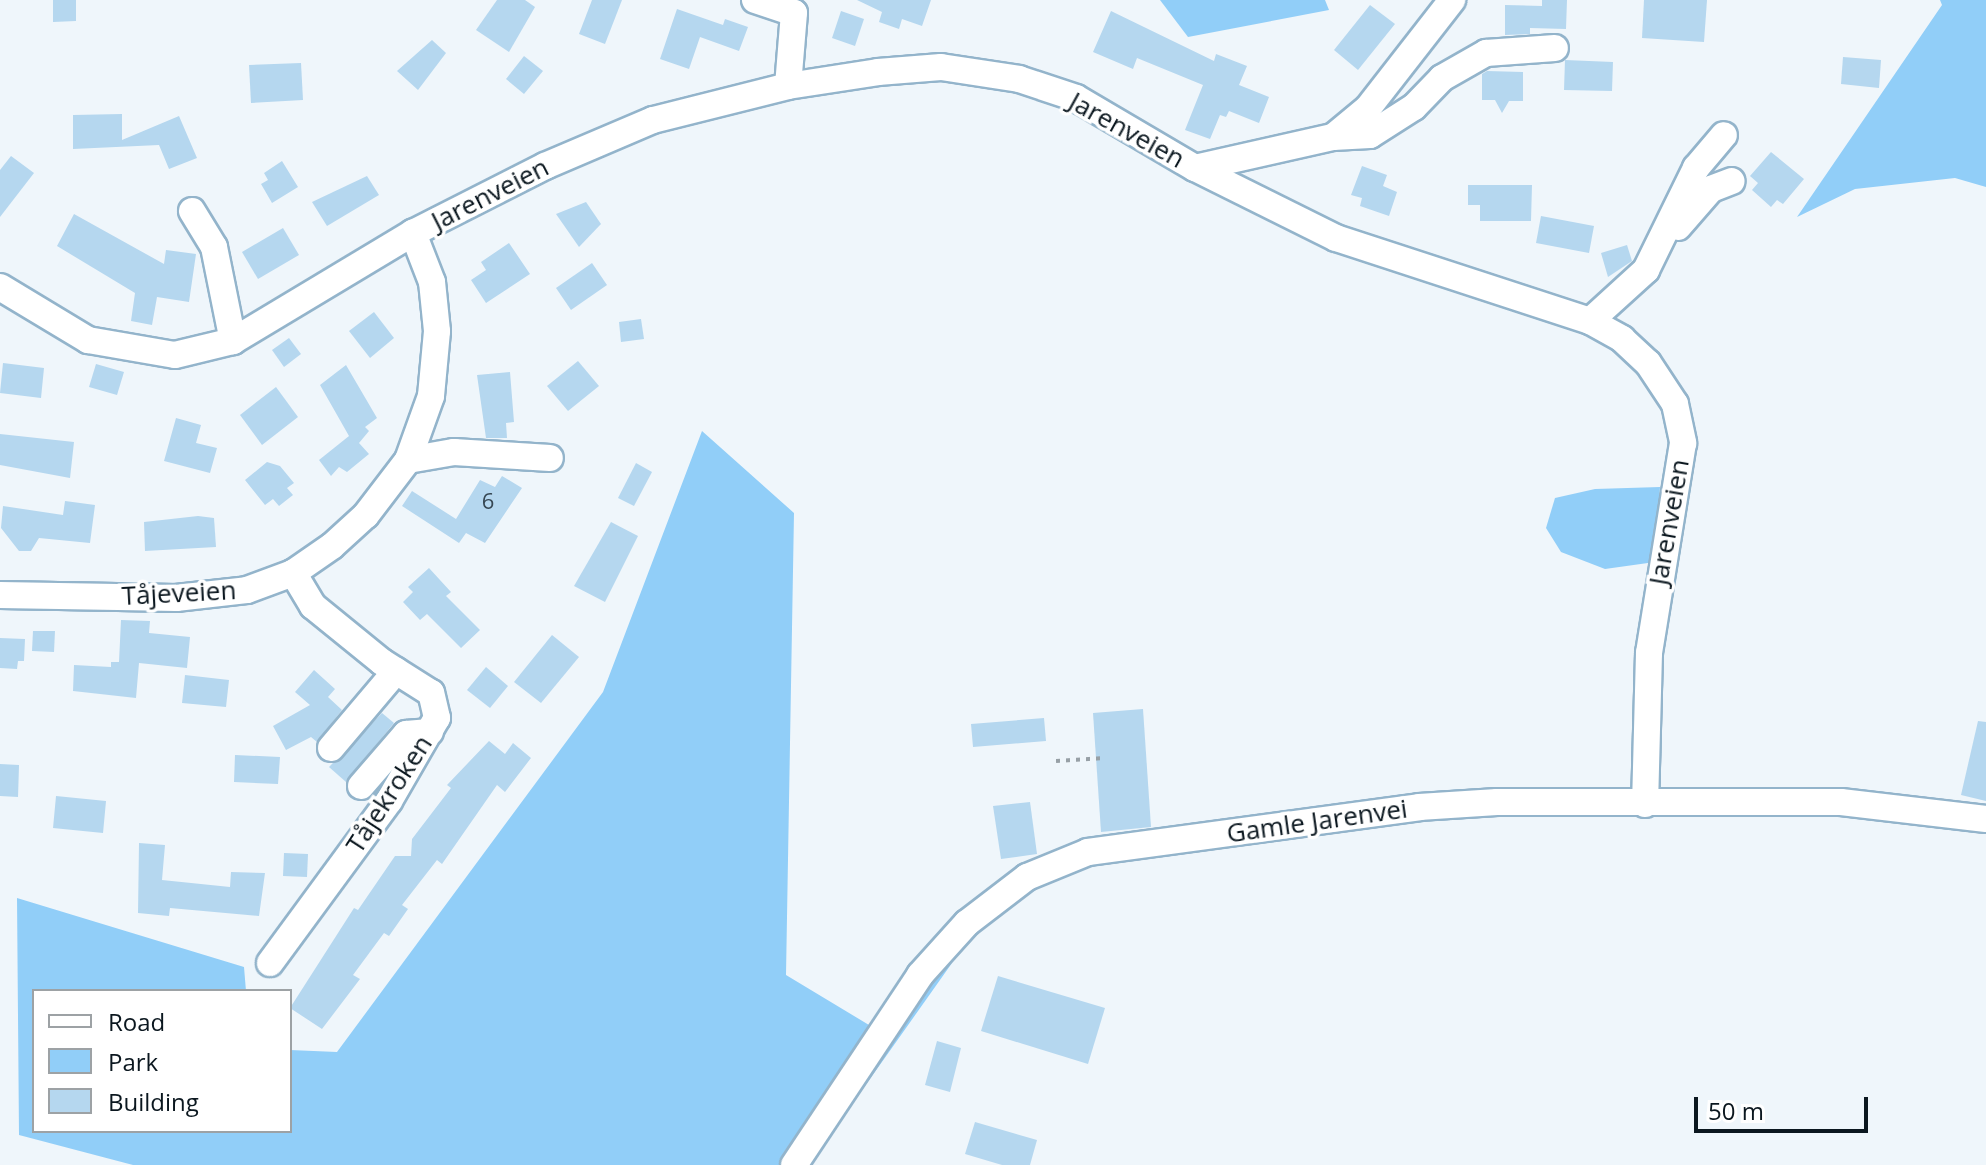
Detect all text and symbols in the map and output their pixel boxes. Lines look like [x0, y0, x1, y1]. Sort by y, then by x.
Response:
street label: Jarenveien [1064, 85, 1190, 175]
street label: Jarenveien [426, 151, 554, 237]
street label: Jarenveien [1643, 457, 1695, 587]
house number: 6 [482, 488, 494, 514]
street label: Tåjeveien [121, 574, 237, 612]
street label: Tåjekroken [339, 729, 439, 859]
street label: Gamle Jarenvei [1225, 793, 1409, 849]
legend [32, 989, 292, 1133]
text: Road [108, 1005, 165, 1038]
text: Park [108, 1045, 158, 1078]
scale bar [1698, 1081, 1872, 1131]
text: Building [108, 1085, 199, 1118]
text: 50 m [1708, 1094, 1764, 1127]

